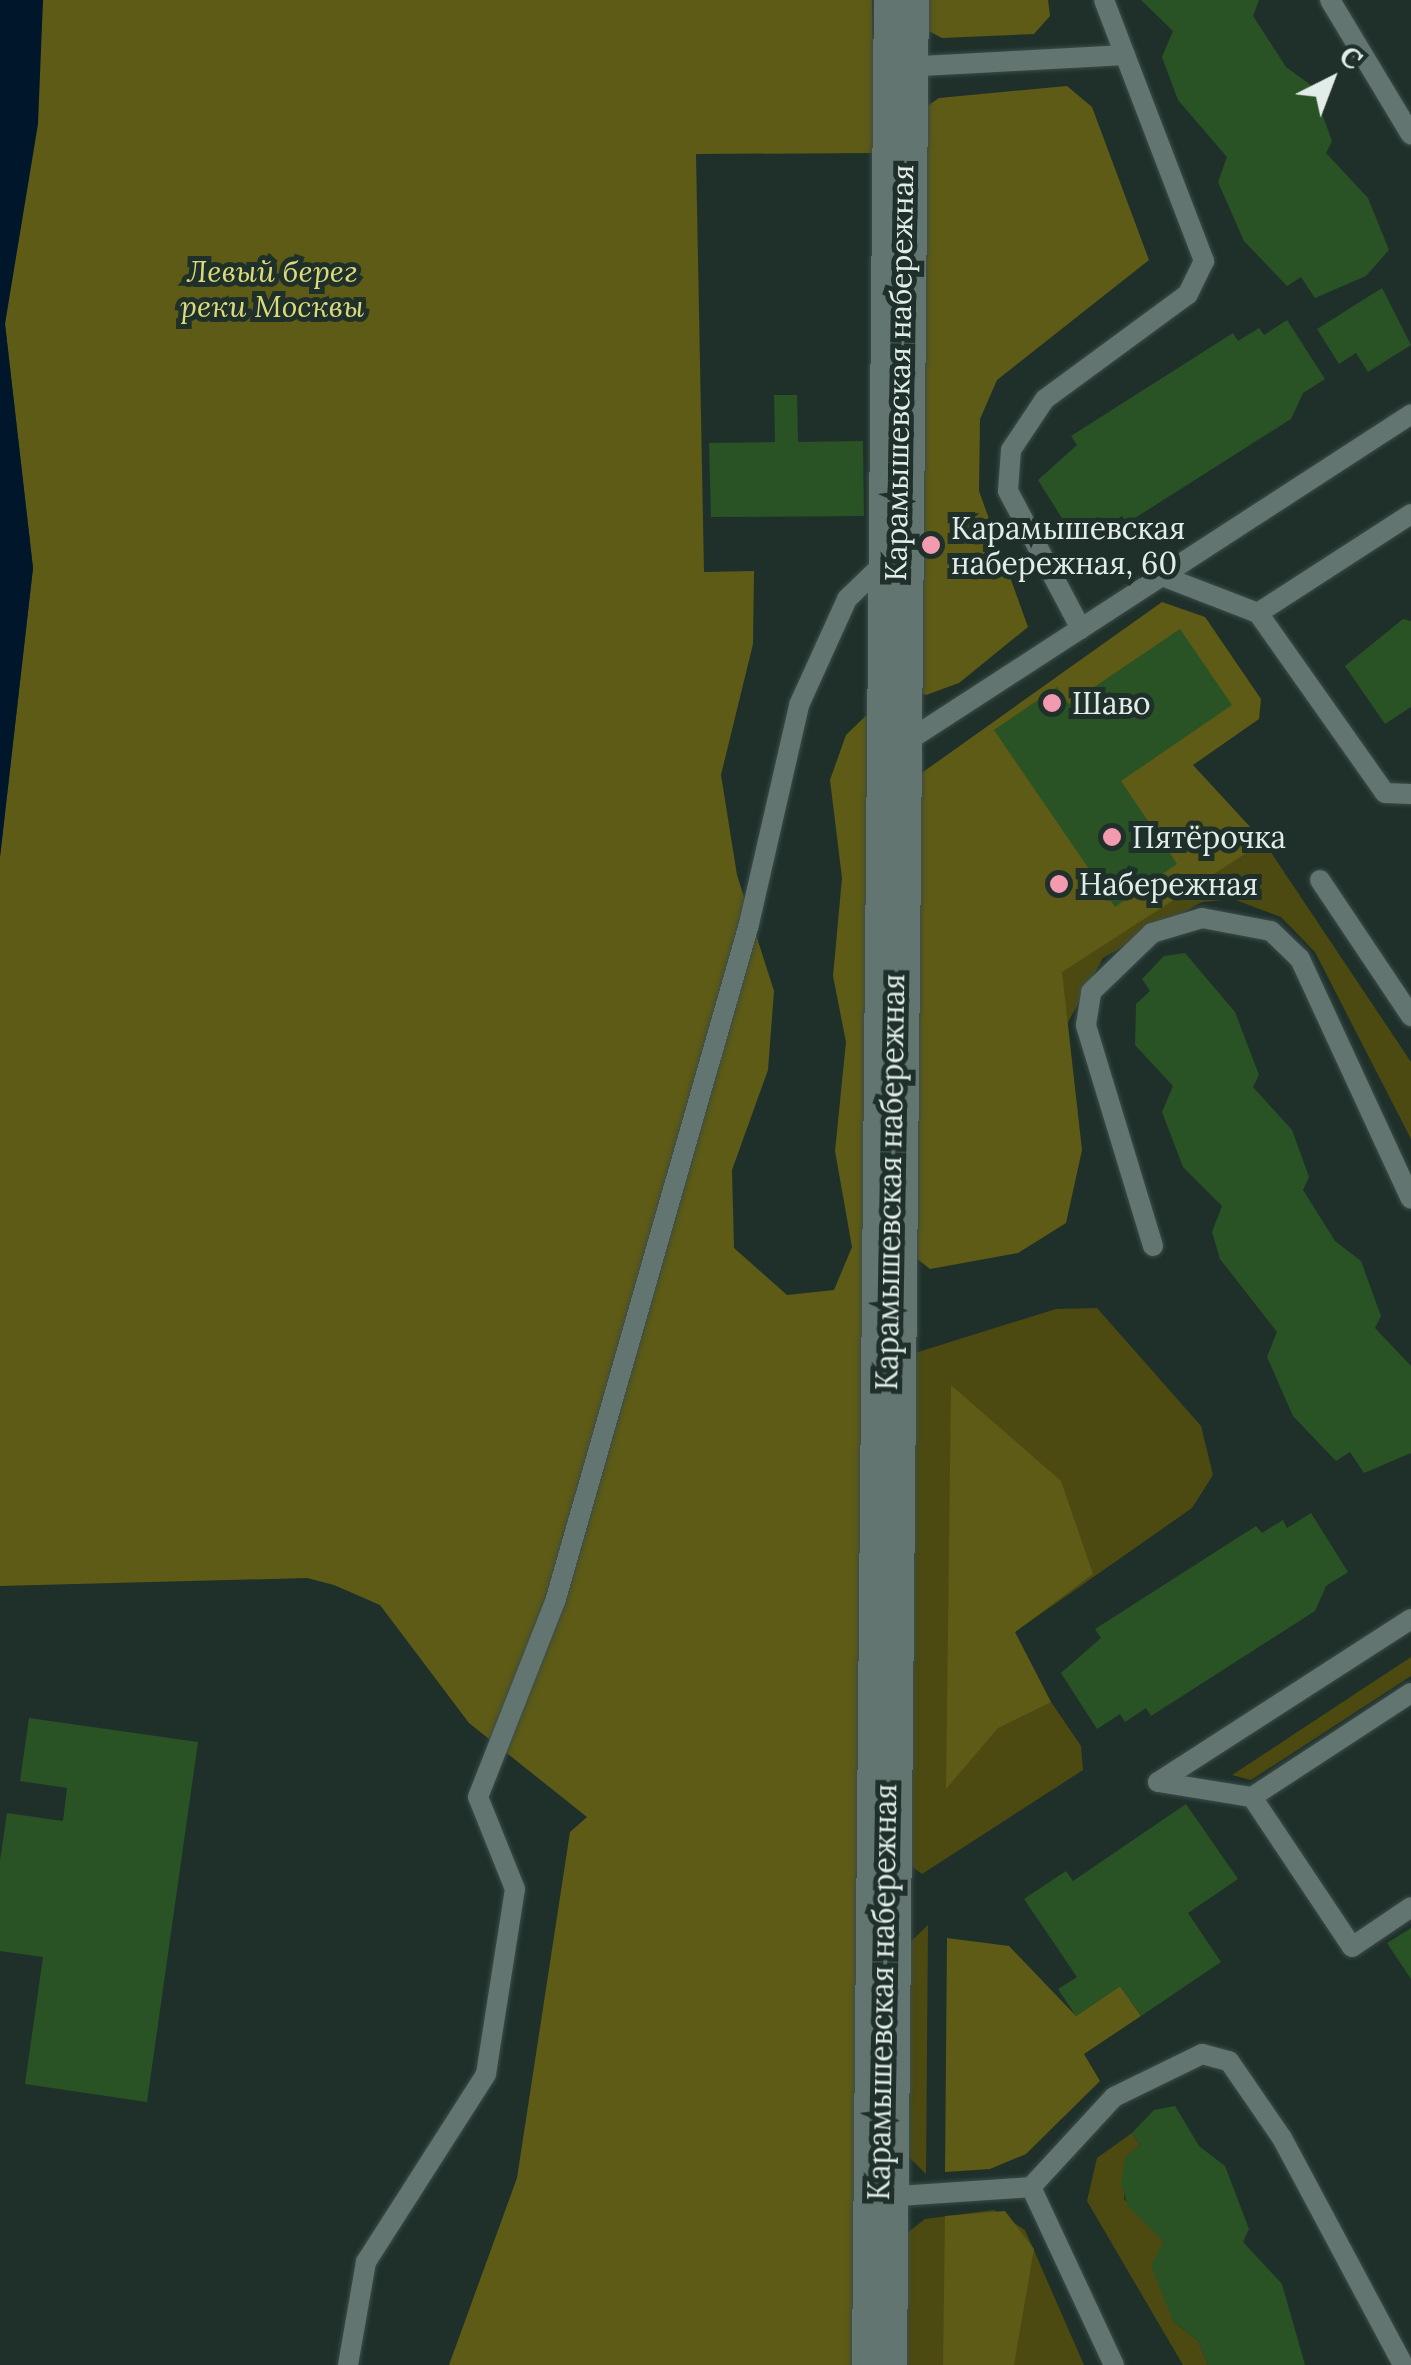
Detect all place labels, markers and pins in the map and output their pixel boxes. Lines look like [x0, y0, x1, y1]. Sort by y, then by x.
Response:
place label: Карамышевская набережная, 60 [951, 510, 1185, 580]
marker: Карамышевская набережная, 60 [920, 534, 942, 556]
place label: Шаво [1072, 685, 1151, 721]
marker: Шаво [1041, 692, 1063, 714]
place label: Пятёрочка [1132, 819, 1286, 855]
marker: Пятёрочка [1101, 826, 1123, 848]
place label: Набережная [1079, 866, 1258, 902]
marker: Набережная [1048, 873, 1070, 895]

